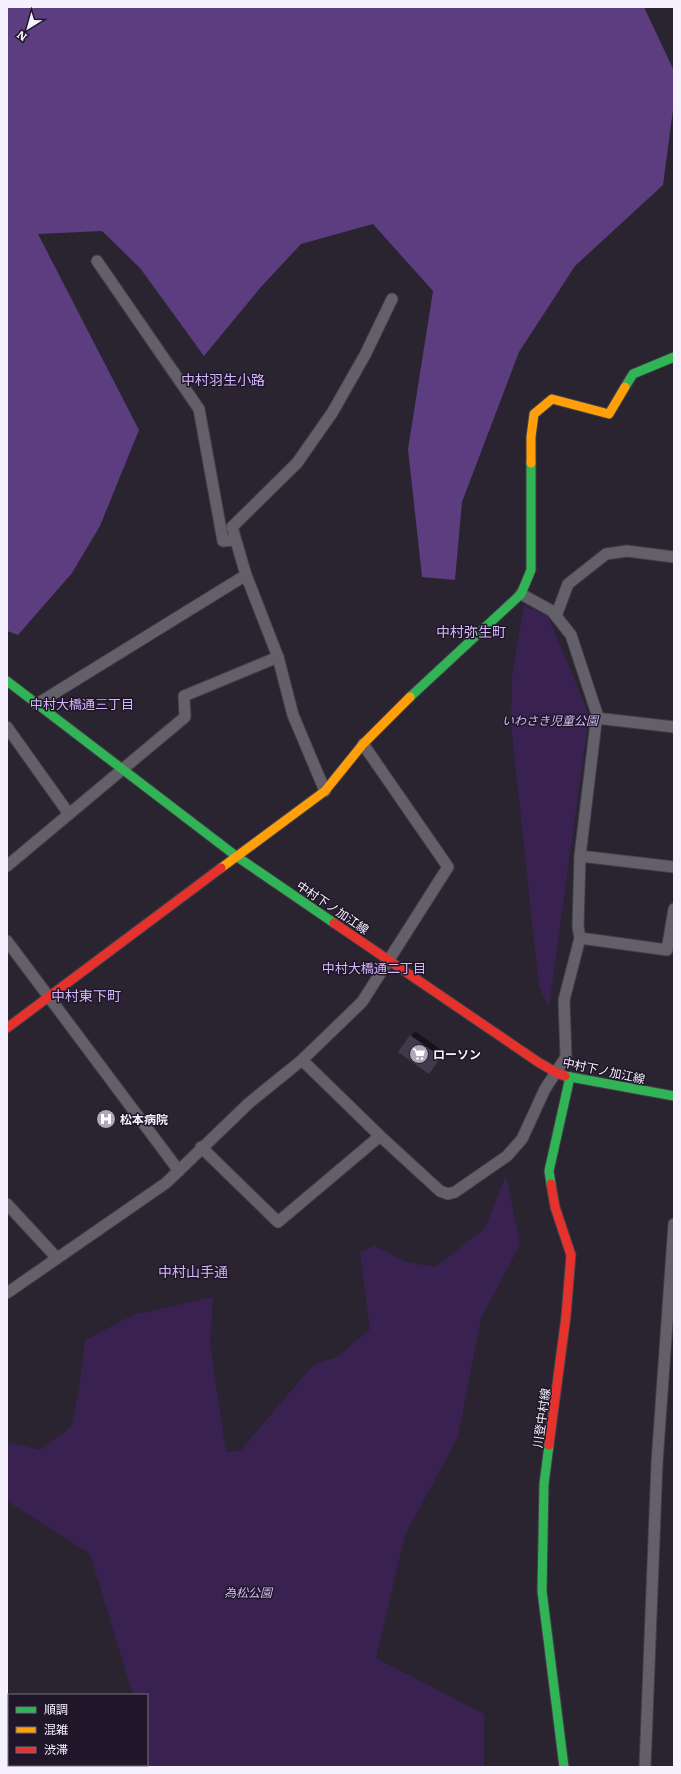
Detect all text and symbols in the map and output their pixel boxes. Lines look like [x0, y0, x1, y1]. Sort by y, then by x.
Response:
north arrow [8, 8, 48, 48]
text: N [13, 28, 30, 46]
district label: 中村羽生小路 [181, 369, 265, 389]
district label: 中村弥生町 [436, 621, 506, 641]
district label: 中村大橋通三丁目 [30, 694, 134, 713]
park label: いわさき児童公園 [502, 711, 600, 729]
street label: 中村下ノ加江線 [293, 876, 373, 938]
district label: 中村大橋通二丁目 [322, 958, 426, 977]
district label: 中村東下町 [51, 985, 121, 1005]
supermarket icon: ローソン [408, 1043, 430, 1065]
place label: ローソン [433, 1045, 481, 1063]
street label: 中村下ノ加江線 [561, 1052, 647, 1088]
hospital icon: 松本病院 [95, 1108, 117, 1130]
place label: 松本病院 [120, 1110, 168, 1128]
district label: 中村山手通 [158, 1261, 228, 1281]
street label: 川登中村線 [528, 1387, 554, 1449]
park label: 為松公園 [224, 1583, 274, 1601]
legend [8, 1694, 148, 1766]
text: 順調 [44, 1700, 68, 1718]
text: 混雑 [44, 1720, 68, 1738]
text: 渋滞 [44, 1740, 68, 1758]

